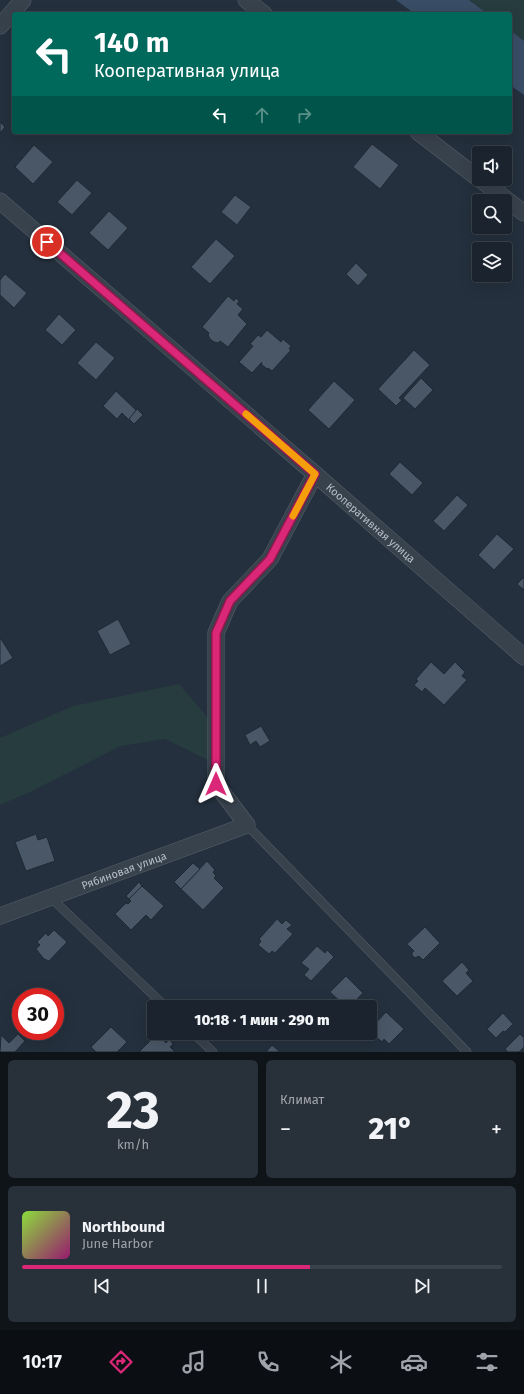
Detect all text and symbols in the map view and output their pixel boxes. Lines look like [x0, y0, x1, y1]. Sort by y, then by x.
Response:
text: 140 m [94, 26, 170, 59]
icon: left [28, 28, 80, 80]
text: Кооперативная улица [94, 60, 280, 82]
icon: left [209, 104, 231, 126]
icon: ahead [251, 104, 273, 126]
icon: right [293, 104, 315, 126]
map controls [472, 146, 512, 282]
button: sound [472, 146, 512, 186]
button: search [472, 194, 512, 234]
pin [30, 225, 64, 259]
icon: arrive [36, 231, 58, 253]
button: layers [472, 242, 512, 282]
street label: Кооперативная улица [324, 480, 418, 565]
position arrow [195, 763, 237, 805]
street label: Рябиновая улица [80, 849, 168, 892]
speed limit sign: 30 [12, 988, 64, 1040]
text: 10:18 · 1 мин · 290 m [194, 1011, 330, 1029]
text: 23 [106, 1079, 160, 1142]
text: Климат [280, 1092, 324, 1107]
text: 21° [369, 1111, 413, 1147]
text: − [280, 1116, 291, 1143]
text: + [491, 1116, 502, 1143]
text: km/h [117, 1137, 149, 1152]
text: Northbound [82, 1218, 165, 1236]
text: June Harbor [82, 1236, 153, 1251]
icon: previous [91, 1275, 113, 1297]
icon: pause [251, 1275, 273, 1297]
icon: next [411, 1275, 433, 1297]
icon: directions [107, 1348, 135, 1376]
icon: music [180, 1348, 208, 1376]
icon: phone [254, 1348, 282, 1376]
icon: climate [327, 1348, 355, 1376]
icon: car [400, 1348, 428, 1376]
icon: filters [473, 1348, 501, 1376]
text: 10:17 [23, 1351, 62, 1373]

